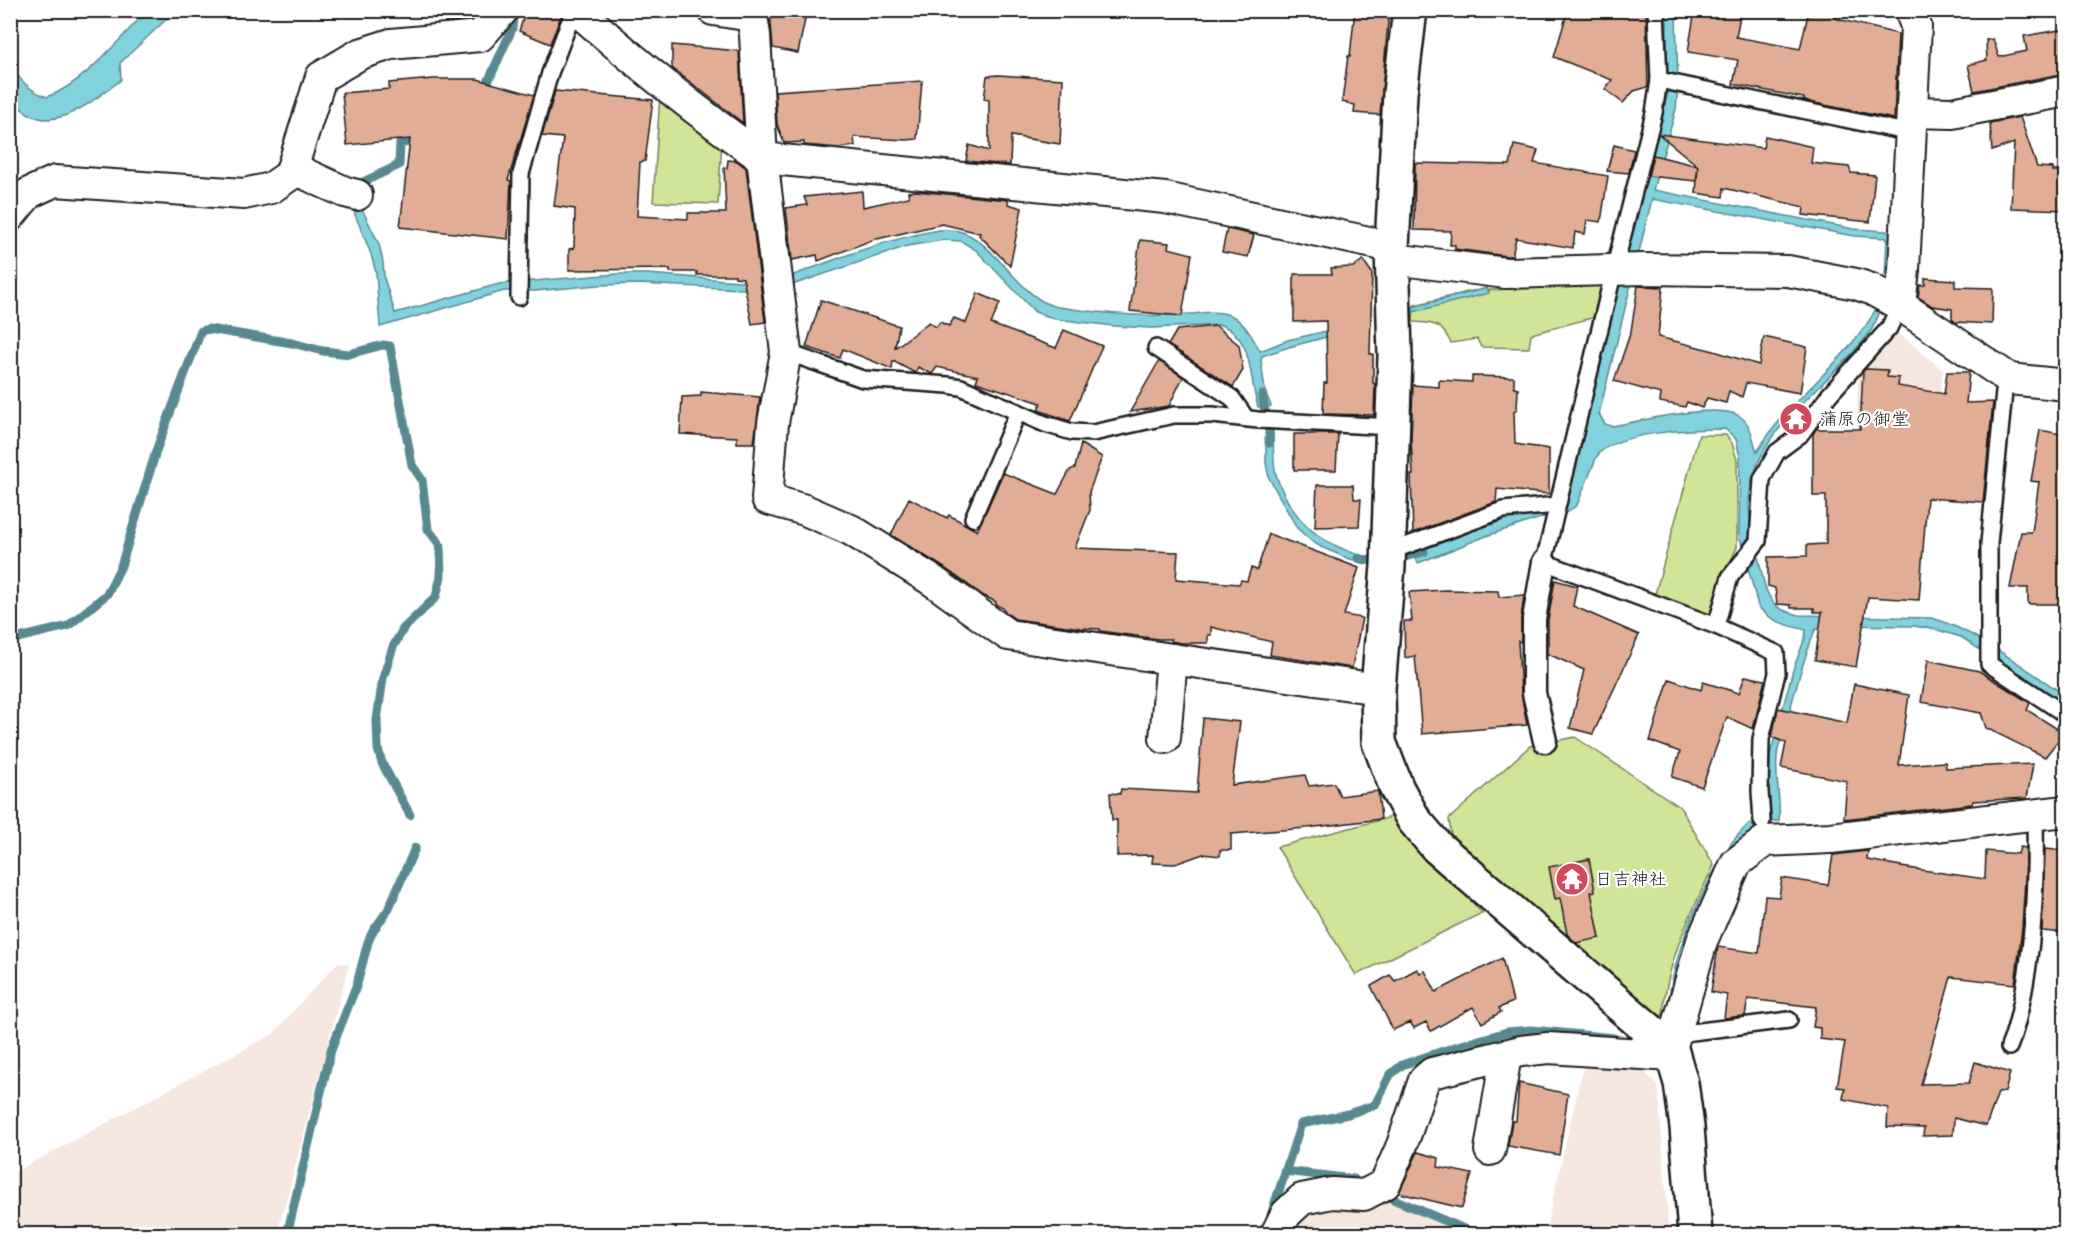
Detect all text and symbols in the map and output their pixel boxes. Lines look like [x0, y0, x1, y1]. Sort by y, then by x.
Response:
temple icon: 蒲原の御堂 [1778, 401, 1814, 437]
place label: 蒲原の御堂 [1819, 403, 1909, 435]
temple icon: 日吉神社 [1554, 861, 1590, 897]
place label: 日吉神社 [1595, 863, 1667, 895]

